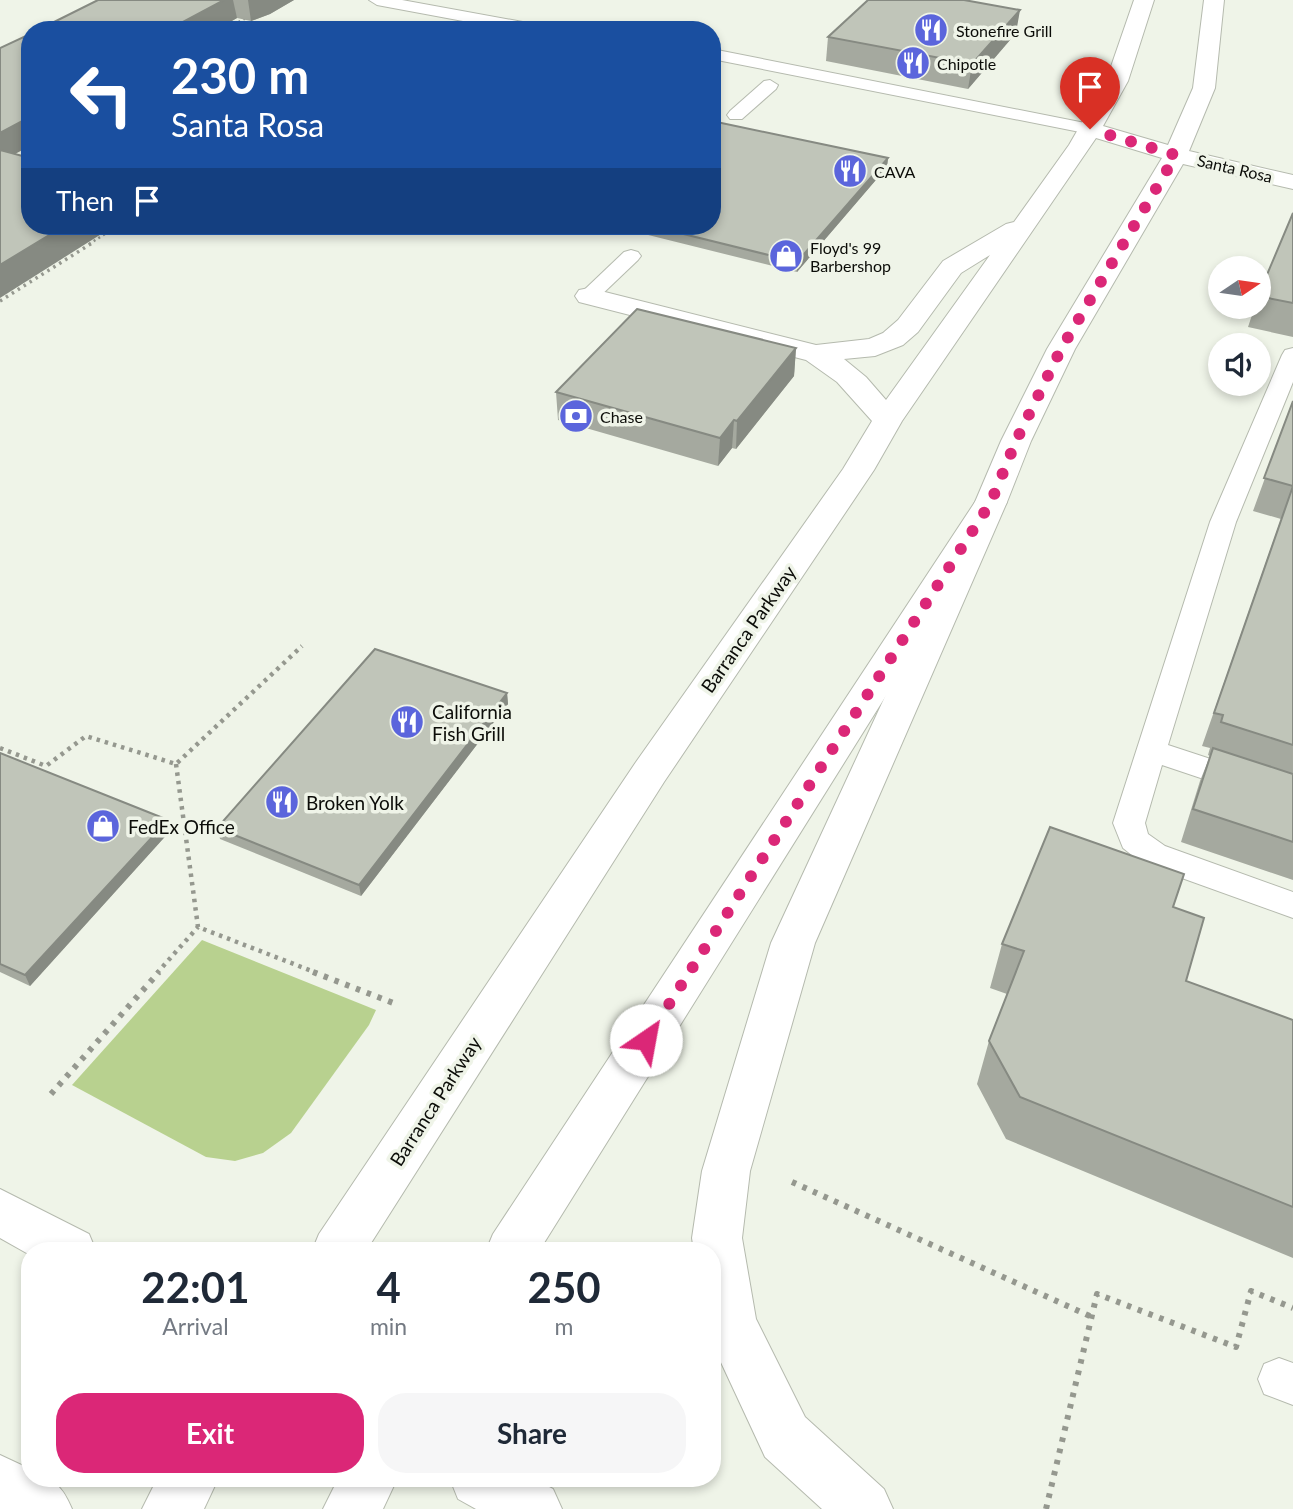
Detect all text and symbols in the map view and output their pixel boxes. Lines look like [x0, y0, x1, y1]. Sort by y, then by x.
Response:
restaurant icon: Stonefire Grill [912, 11, 950, 49]
place label: Stonefire Grill [956, 21, 1052, 40]
restaurant icon: Chipotle [894, 44, 932, 82]
text: 230 m [171, 46, 309, 104]
icon: left [56, 49, 147, 140]
place label: Chipotle [937, 54, 996, 73]
pin [1060, 57, 1120, 129]
icon: arrive [1071, 68, 1109, 106]
text: Santa Rosa [171, 105, 324, 144]
street label: Santa Rosa [1196, 150, 1274, 186]
restaurant icon: CAVA [831, 152, 869, 190]
place label: CAVA [874, 162, 916, 181]
icon: arrive [128, 182, 166, 220]
text: Then [56, 185, 114, 217]
shop icon: Floyd's 99 Barbershop [767, 237, 805, 275]
place label: Floyd's 99 Barbershop [810, 238, 891, 275]
north arrow [1208, 256, 1270, 318]
map controls [1208, 256, 1271, 396]
button: sound [1208, 333, 1271, 396]
bank icon: Chase [557, 397, 595, 435]
place label: Chase [600, 407, 643, 426]
street label: Barranca Parkway [696, 561, 800, 697]
place label: California Fish Grill [432, 700, 512, 745]
restaurant icon: California Fish Grill [388, 703, 426, 741]
restaurant icon: Broken Yolk [263, 783, 301, 821]
place label: Broken Yolk [306, 791, 404, 814]
shop icon: FedEx Office [84, 807, 122, 845]
place label: FedEx Office [128, 815, 235, 838]
position arrow [609, 1003, 683, 1077]
street label: Barranca Parkway [385, 1032, 485, 1170]
text: 22:01 [141, 1262, 250, 1312]
text: 4 [376, 1262, 401, 1312]
text: 250 [528, 1262, 601, 1312]
text: Arrival [162, 1312, 229, 1340]
text: min [370, 1312, 407, 1340]
text: m [555, 1312, 574, 1340]
button: Exit [56, 1393, 364, 1473]
button: Share [378, 1393, 686, 1473]

